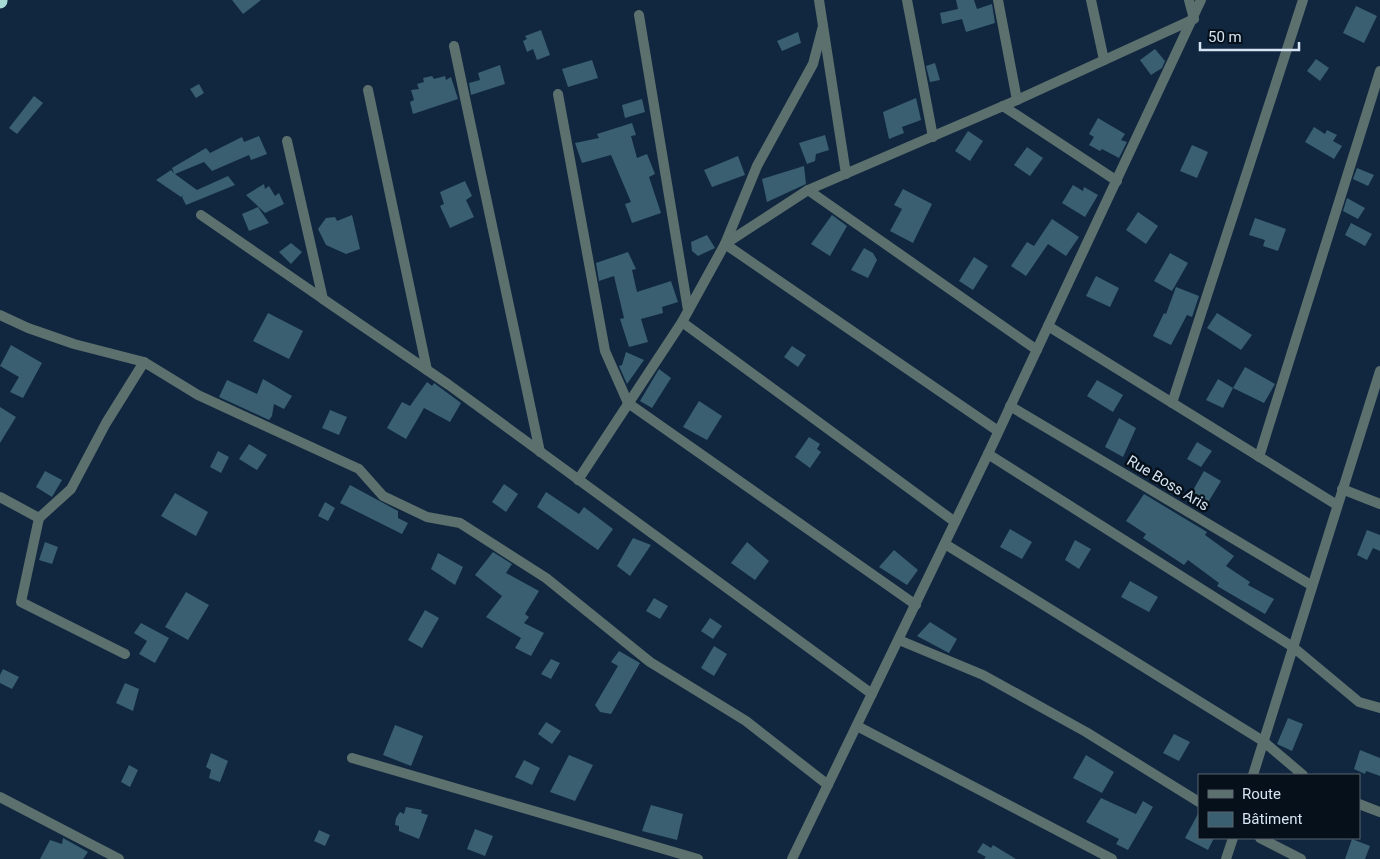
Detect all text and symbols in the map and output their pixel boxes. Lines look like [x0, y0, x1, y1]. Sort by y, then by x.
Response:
scale bar [1200, 20, 1299, 52]
text: 50 m [1208, 28, 1242, 46]
street label: Rue Boss Aris [1124, 451, 1212, 515]
legend [1198, 774, 1360, 839]
text: Route [1242, 785, 1281, 803]
text: Bâtiment [1242, 810, 1302, 828]

